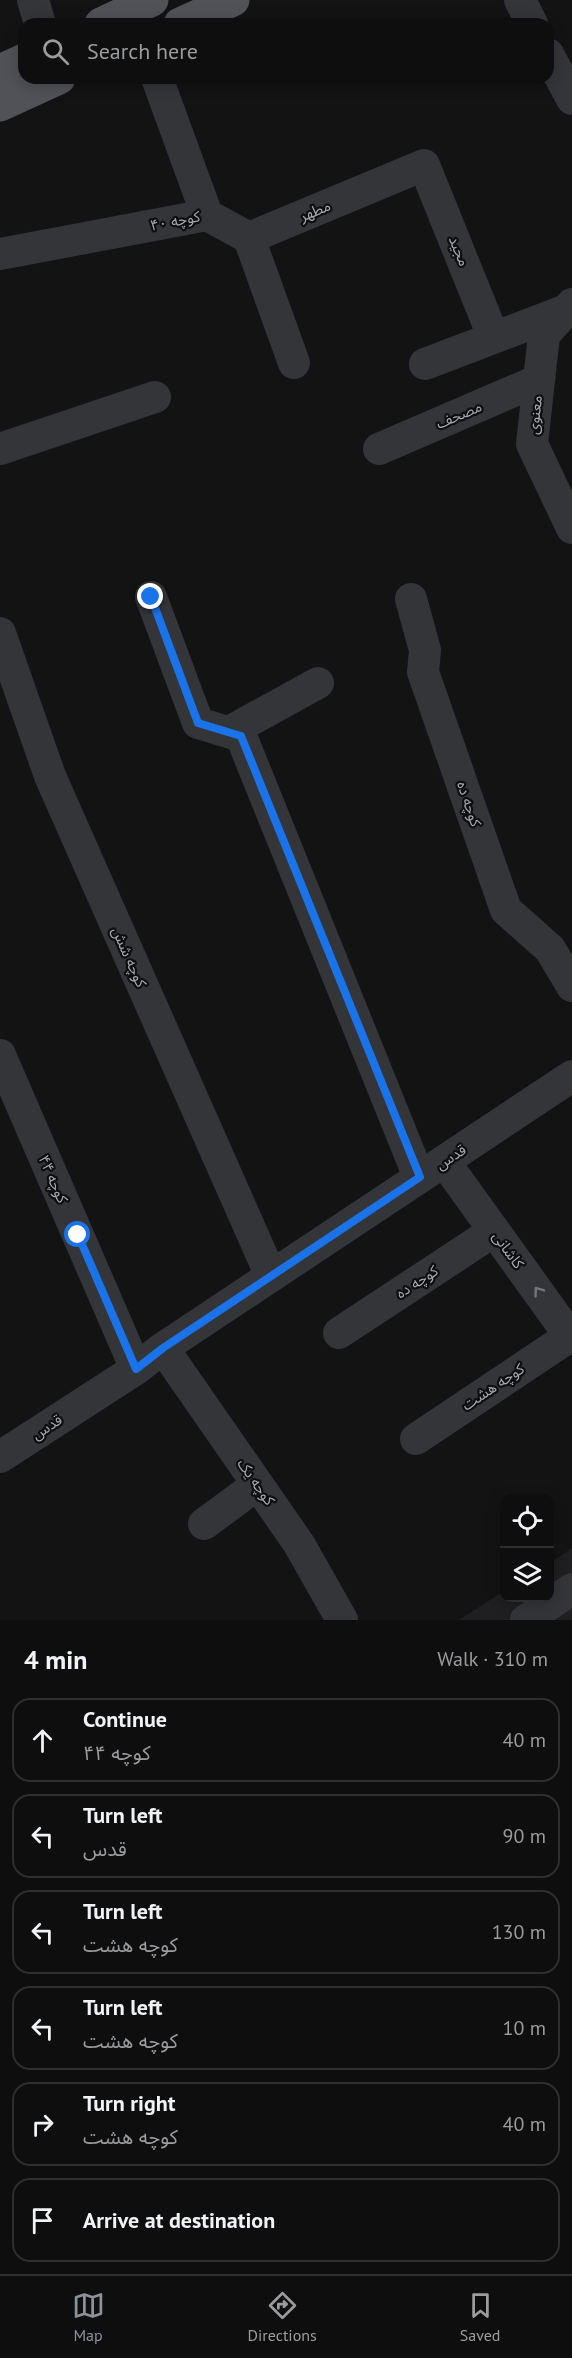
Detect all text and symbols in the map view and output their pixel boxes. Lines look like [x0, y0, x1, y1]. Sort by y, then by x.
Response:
search box [18, 18, 554, 84]
icon: search [39, 35, 72, 68]
text: Search here [87, 37, 198, 65]
street label: مطهر [295, 196, 333, 226]
street label: کوچه ۴۰ [148, 206, 203, 236]
street label: مجید [445, 233, 474, 269]
street label: معنوی [523, 394, 546, 435]
street label: مصحف [433, 396, 485, 433]
route end [137, 583, 163, 609]
street label: کوچه ده [452, 779, 486, 830]
street label: کوچه شش [107, 924, 152, 991]
street label: قدس [432, 1140, 470, 1173]
street label: کوچه ۴۴ [34, 1152, 73, 1207]
route start [64, 1221, 90, 1247]
street label: کاشانی [488, 1227, 529, 1273]
street label: کوچه ده [392, 1260, 443, 1303]
one-way arrow [534, 1287, 545, 1298]
street label: کوچه هشت [458, 1358, 529, 1415]
street label: قدس [28, 1410, 66, 1443]
street label: کوچه یک [233, 1455, 280, 1510]
map controls [500, 1494, 554, 1602]
button: locate [500, 1494, 554, 1548]
button: layers [500, 1548, 554, 1602]
text: 4 min [24, 1643, 87, 1676]
text: Walk · 310 m [437, 1646, 548, 1672]
text: Continue [83, 1705, 167, 1733]
icon: ahead [26, 1724, 59, 1757]
text: 40 m [503, 1727, 546, 1753]
text: کوچه ۴۴ [83, 1740, 150, 1766]
text: Turn left [83, 1801, 163, 1829]
icon: left [26, 1820, 59, 1853]
text: 90 m [503, 1823, 546, 1849]
text: قدس [83, 1836, 127, 1862]
text: Turn left [83, 1897, 163, 1925]
icon: left [26, 1916, 59, 1949]
text: 130 m [492, 1919, 546, 1945]
text: کوچه هشت [83, 1932, 178, 1958]
text: Turn left [83, 1993, 163, 2021]
icon: left [26, 2012, 59, 2045]
text: 10 m [503, 2015, 546, 2041]
text: کوچه هشت [83, 2028, 178, 2054]
text: Turn right [83, 2089, 175, 2117]
icon: right [26, 2108, 59, 2141]
text: 40 m [503, 2111, 546, 2137]
text: کوچه هشت [83, 2124, 178, 2150]
icon: arrive [26, 2204, 59, 2237]
text: Arrive at destination [83, 2206, 275, 2234]
tab: Map [72, 2289, 105, 2345]
tab: Directions [248, 2289, 317, 2345]
tab: Saved [460, 2289, 500, 2345]

